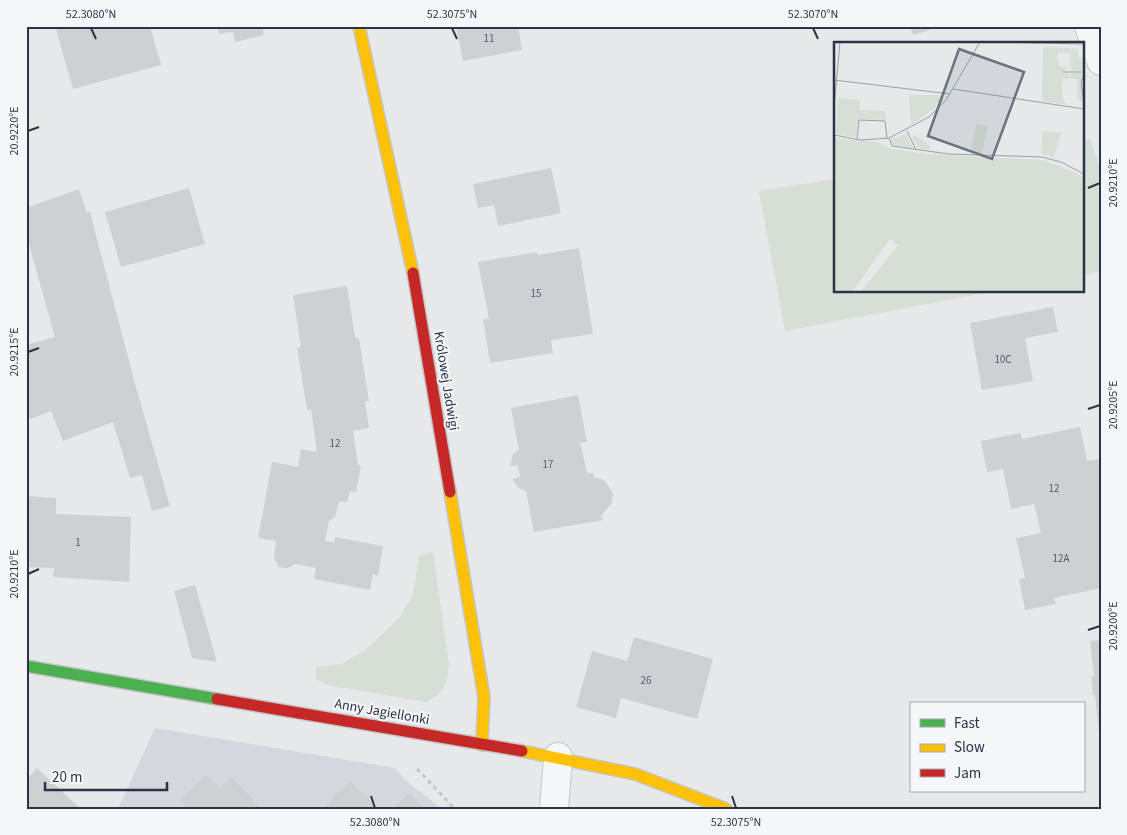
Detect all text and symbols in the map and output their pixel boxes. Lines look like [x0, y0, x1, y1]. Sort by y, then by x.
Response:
text: 52.3080°N [66, 6, 116, 23]
text: 52.3075°N [427, 6, 477, 23]
text: 52.3070°N [788, 6, 838, 23]
house number: 11 [484, 31, 494, 46]
inset map [834, 42, 1084, 292]
text: 20.9220°E [6, 106, 23, 156]
text: 20.9210°E [1105, 158, 1122, 208]
house number: 15 [531, 286, 541, 301]
text: 20.9215°E [6, 327, 23, 377]
street label: Królowej Jadwigi [428, 330, 464, 432]
house number: 10C [994, 352, 1012, 367]
text: 20.9205°E [1105, 380, 1122, 430]
house number: 12 [330, 436, 340, 451]
house number: 17 [543, 457, 553, 472]
house number: 12 [1049, 481, 1059, 496]
house number: 1 [75, 535, 81, 550]
text: 20.9210°E [6, 549, 23, 599]
house number: 12A [1053, 551, 1069, 566]
text: 20.9200°E [1105, 601, 1122, 651]
house number: 26 [641, 673, 652, 688]
street label: Anny Jagiellonki [333, 694, 431, 730]
legend [910, 702, 1084, 792]
text: Fast [954, 713, 980, 734]
text: Slow [954, 737, 985, 758]
scale bar [45, 760, 168, 792]
text: Jam [954, 763, 981, 784]
text: 20 m [52, 767, 82, 788]
text: 52.3080°N [350, 814, 400, 831]
text: 52.3075°N [711, 814, 761, 831]

